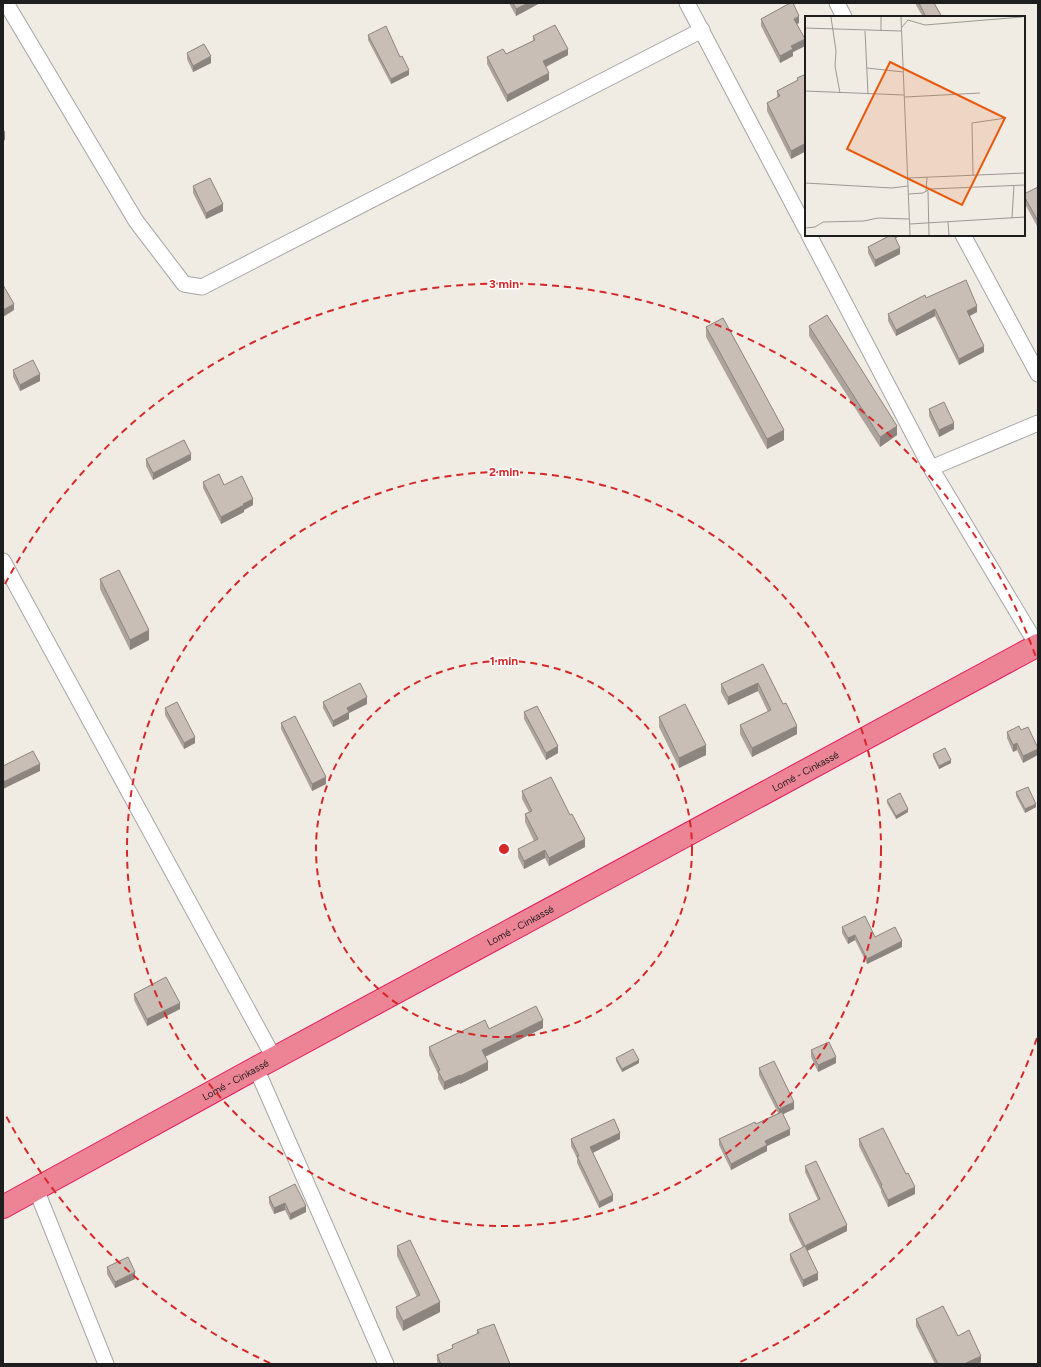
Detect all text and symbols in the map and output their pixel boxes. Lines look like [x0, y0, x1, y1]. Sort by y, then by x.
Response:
inset map [805, 16, 1025, 236]
text: 3 min [489, 277, 519, 291]
text: 2 min [489, 465, 519, 479]
text: 1 min [490, 654, 518, 668]
street label: Lomé - Cinkassé [770, 747, 841, 794]
centre of rings [497, 842, 511, 856]
street label: Lomé - Cinkassé [485, 902, 556, 948]
street label: Lomé - Cinkassé [200, 1056, 271, 1103]

